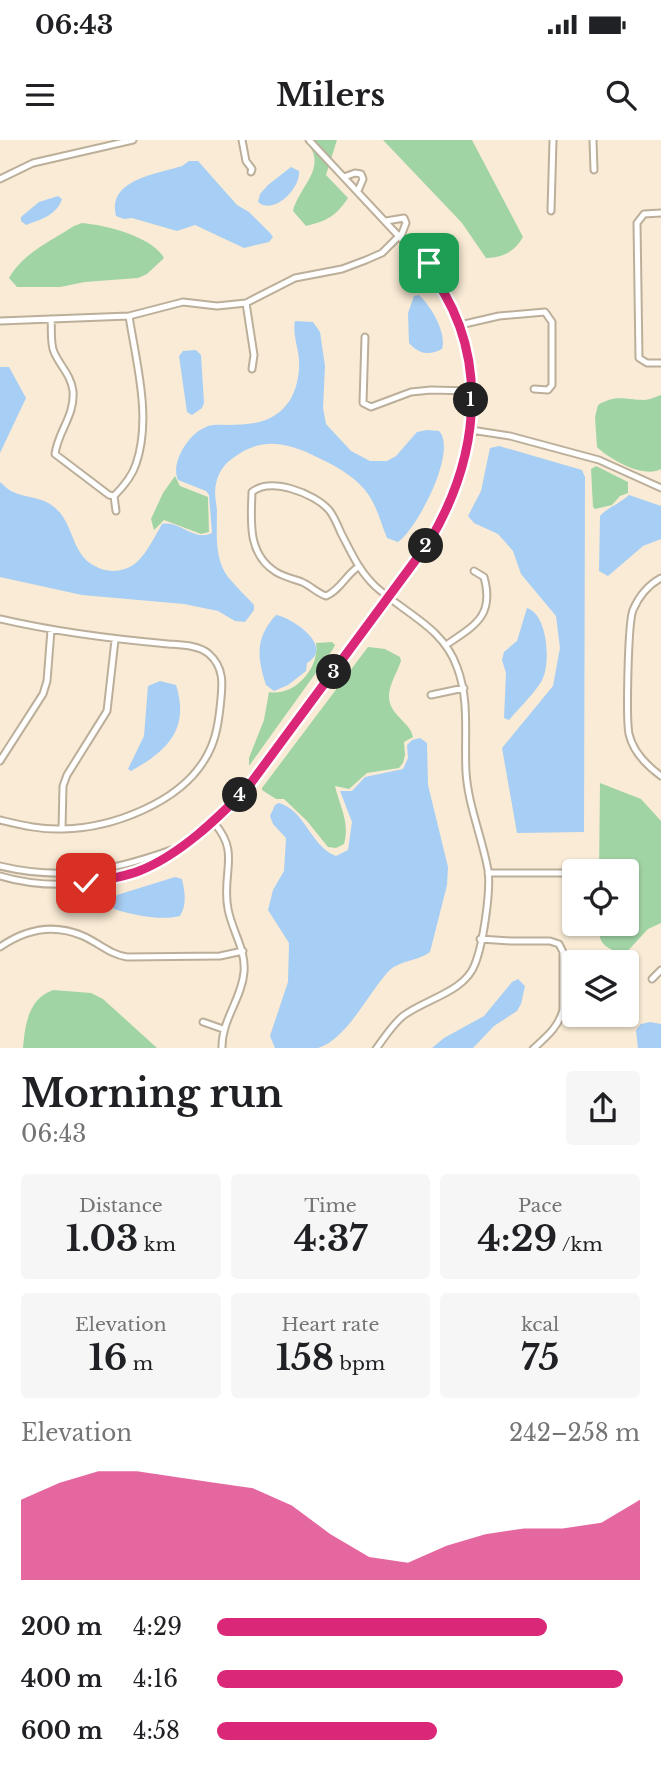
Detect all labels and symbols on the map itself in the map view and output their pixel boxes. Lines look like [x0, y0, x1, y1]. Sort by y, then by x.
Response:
pin [399, 233, 459, 293]
pin: 1 [454, 383, 489, 418]
pin: 2 [408, 528, 444, 564]
pin: 3 [316, 654, 352, 690]
pin: 4 [222, 778, 258, 812]
pin [56, 853, 116, 913]

